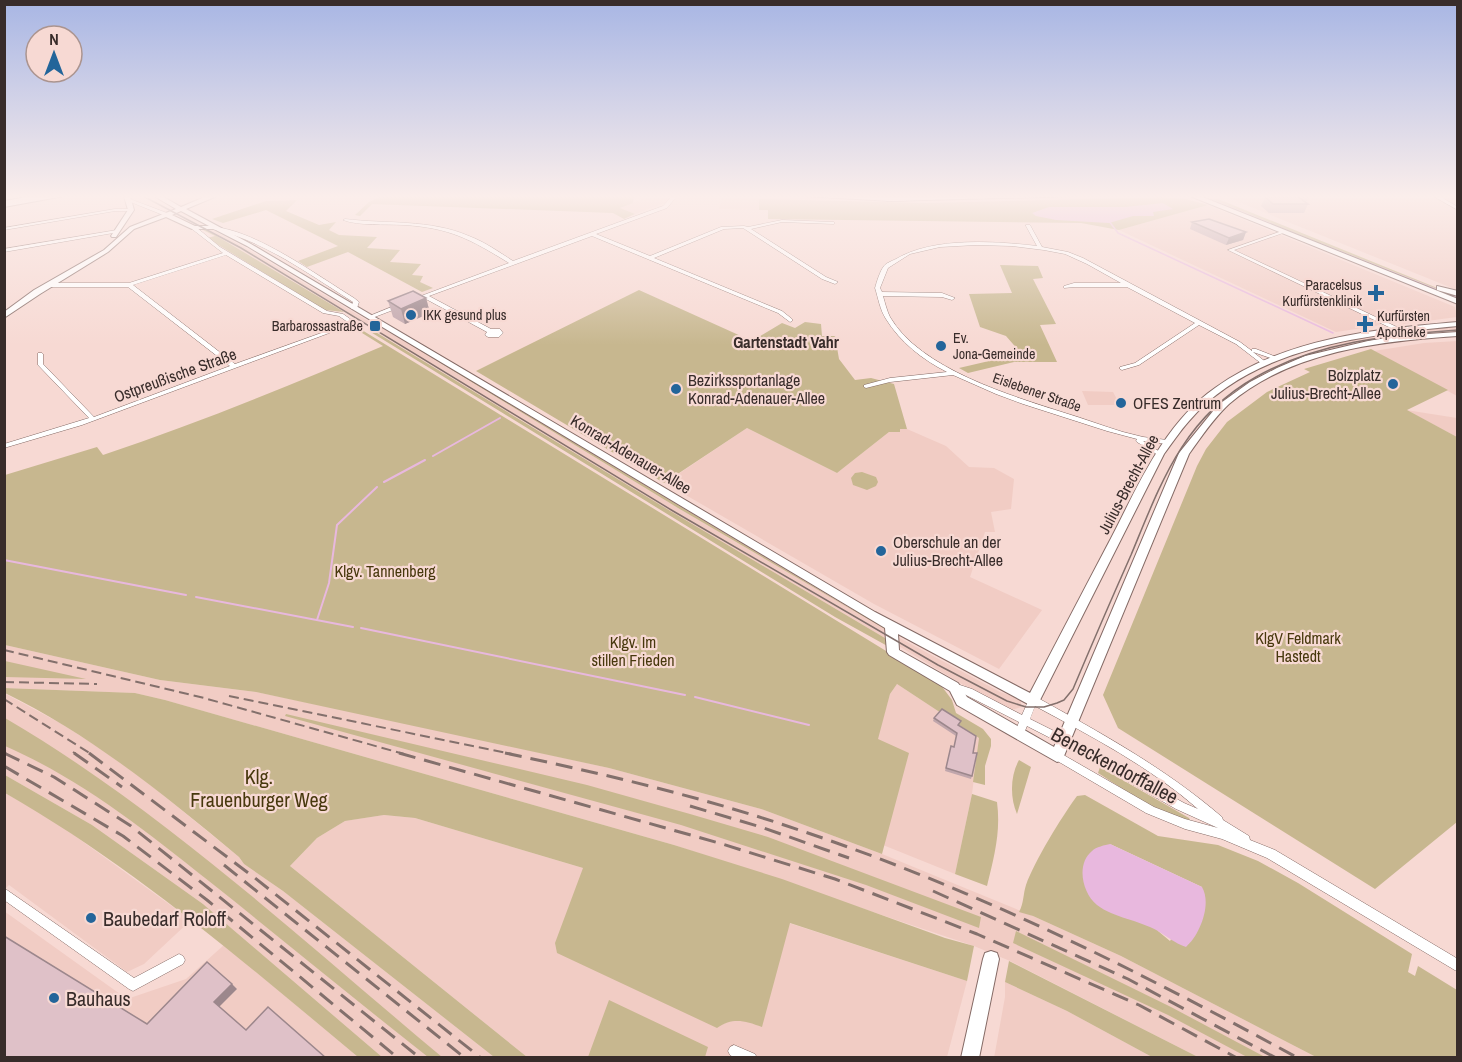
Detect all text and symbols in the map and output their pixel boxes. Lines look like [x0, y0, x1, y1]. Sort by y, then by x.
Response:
north arrow [24, 24, 84, 84]
text: N [49, 28, 59, 50]
place label: Paracelsus Kurfürstenklinik [1282, 276, 1362, 310]
marker: Paracelsus Kurfürstenklinik [1367, 284, 1385, 302]
place label: IKK gesund plus [423, 306, 507, 324]
place label: Kurfürsten Apotheke [1376, 307, 1430, 341]
marker: IKK gesund plus [404, 308, 418, 322]
place label: Barbarossastraße [272, 317, 363, 335]
marker: Kurfürsten Apotheke [1358, 317, 1372, 331]
marker: Barbarossastraße [368, 319, 382, 333]
place label: Ev. Jona-Gemeinde [953, 329, 1035, 363]
district label: Gartenstadt Vahr [733, 331, 840, 353]
marker: Ev. Jona-Gemeinde [934, 339, 948, 353]
street label: Ostpreußische Straße [111, 343, 239, 407]
place label: Bolzplatz Julius-Brecht-Allee [1271, 364, 1381, 404]
street label: Eislebener Straße [990, 368, 1084, 416]
place label: Bezirkssportanlage Konrad-Adenauer-Allee [688, 369, 825, 409]
marker: Bolzplatz Julius-Brecht-Allee [1386, 377, 1400, 391]
marker: Bezirkssportanlage Konrad-Adenauer-Allee [669, 382, 683, 396]
place label: OFES Zentrum [1133, 392, 1221, 414]
marker: OFES Zentrum [1114, 396, 1128, 410]
street label: Konrad-Adenauer-Allee [567, 409, 695, 499]
street label: Julius-Brecht-Allee [1092, 430, 1164, 538]
place label: Oberschule an der Julius-Brecht-Allee [893, 531, 1003, 571]
marker: Oberschule an der Julius-Brecht-Allee [874, 544, 888, 558]
park label: Klgv. Tannenberg [334, 560, 436, 582]
park label: KlgV Feldmark Hastedt [1255, 627, 1341, 667]
park label: Klgv. Im stillen Frieden [591, 631, 675, 671]
street label: Beneckendorffallee [1047, 720, 1183, 810]
park label: Klg. Frauenburger Weg [190, 763, 328, 813]
place label: Baubedarf Roloff [103, 905, 226, 932]
marker: Baubedarf Roloff [84, 911, 98, 925]
place label: Bauhaus [66, 985, 131, 1012]
marker: Bauhaus [47, 991, 61, 1005]

